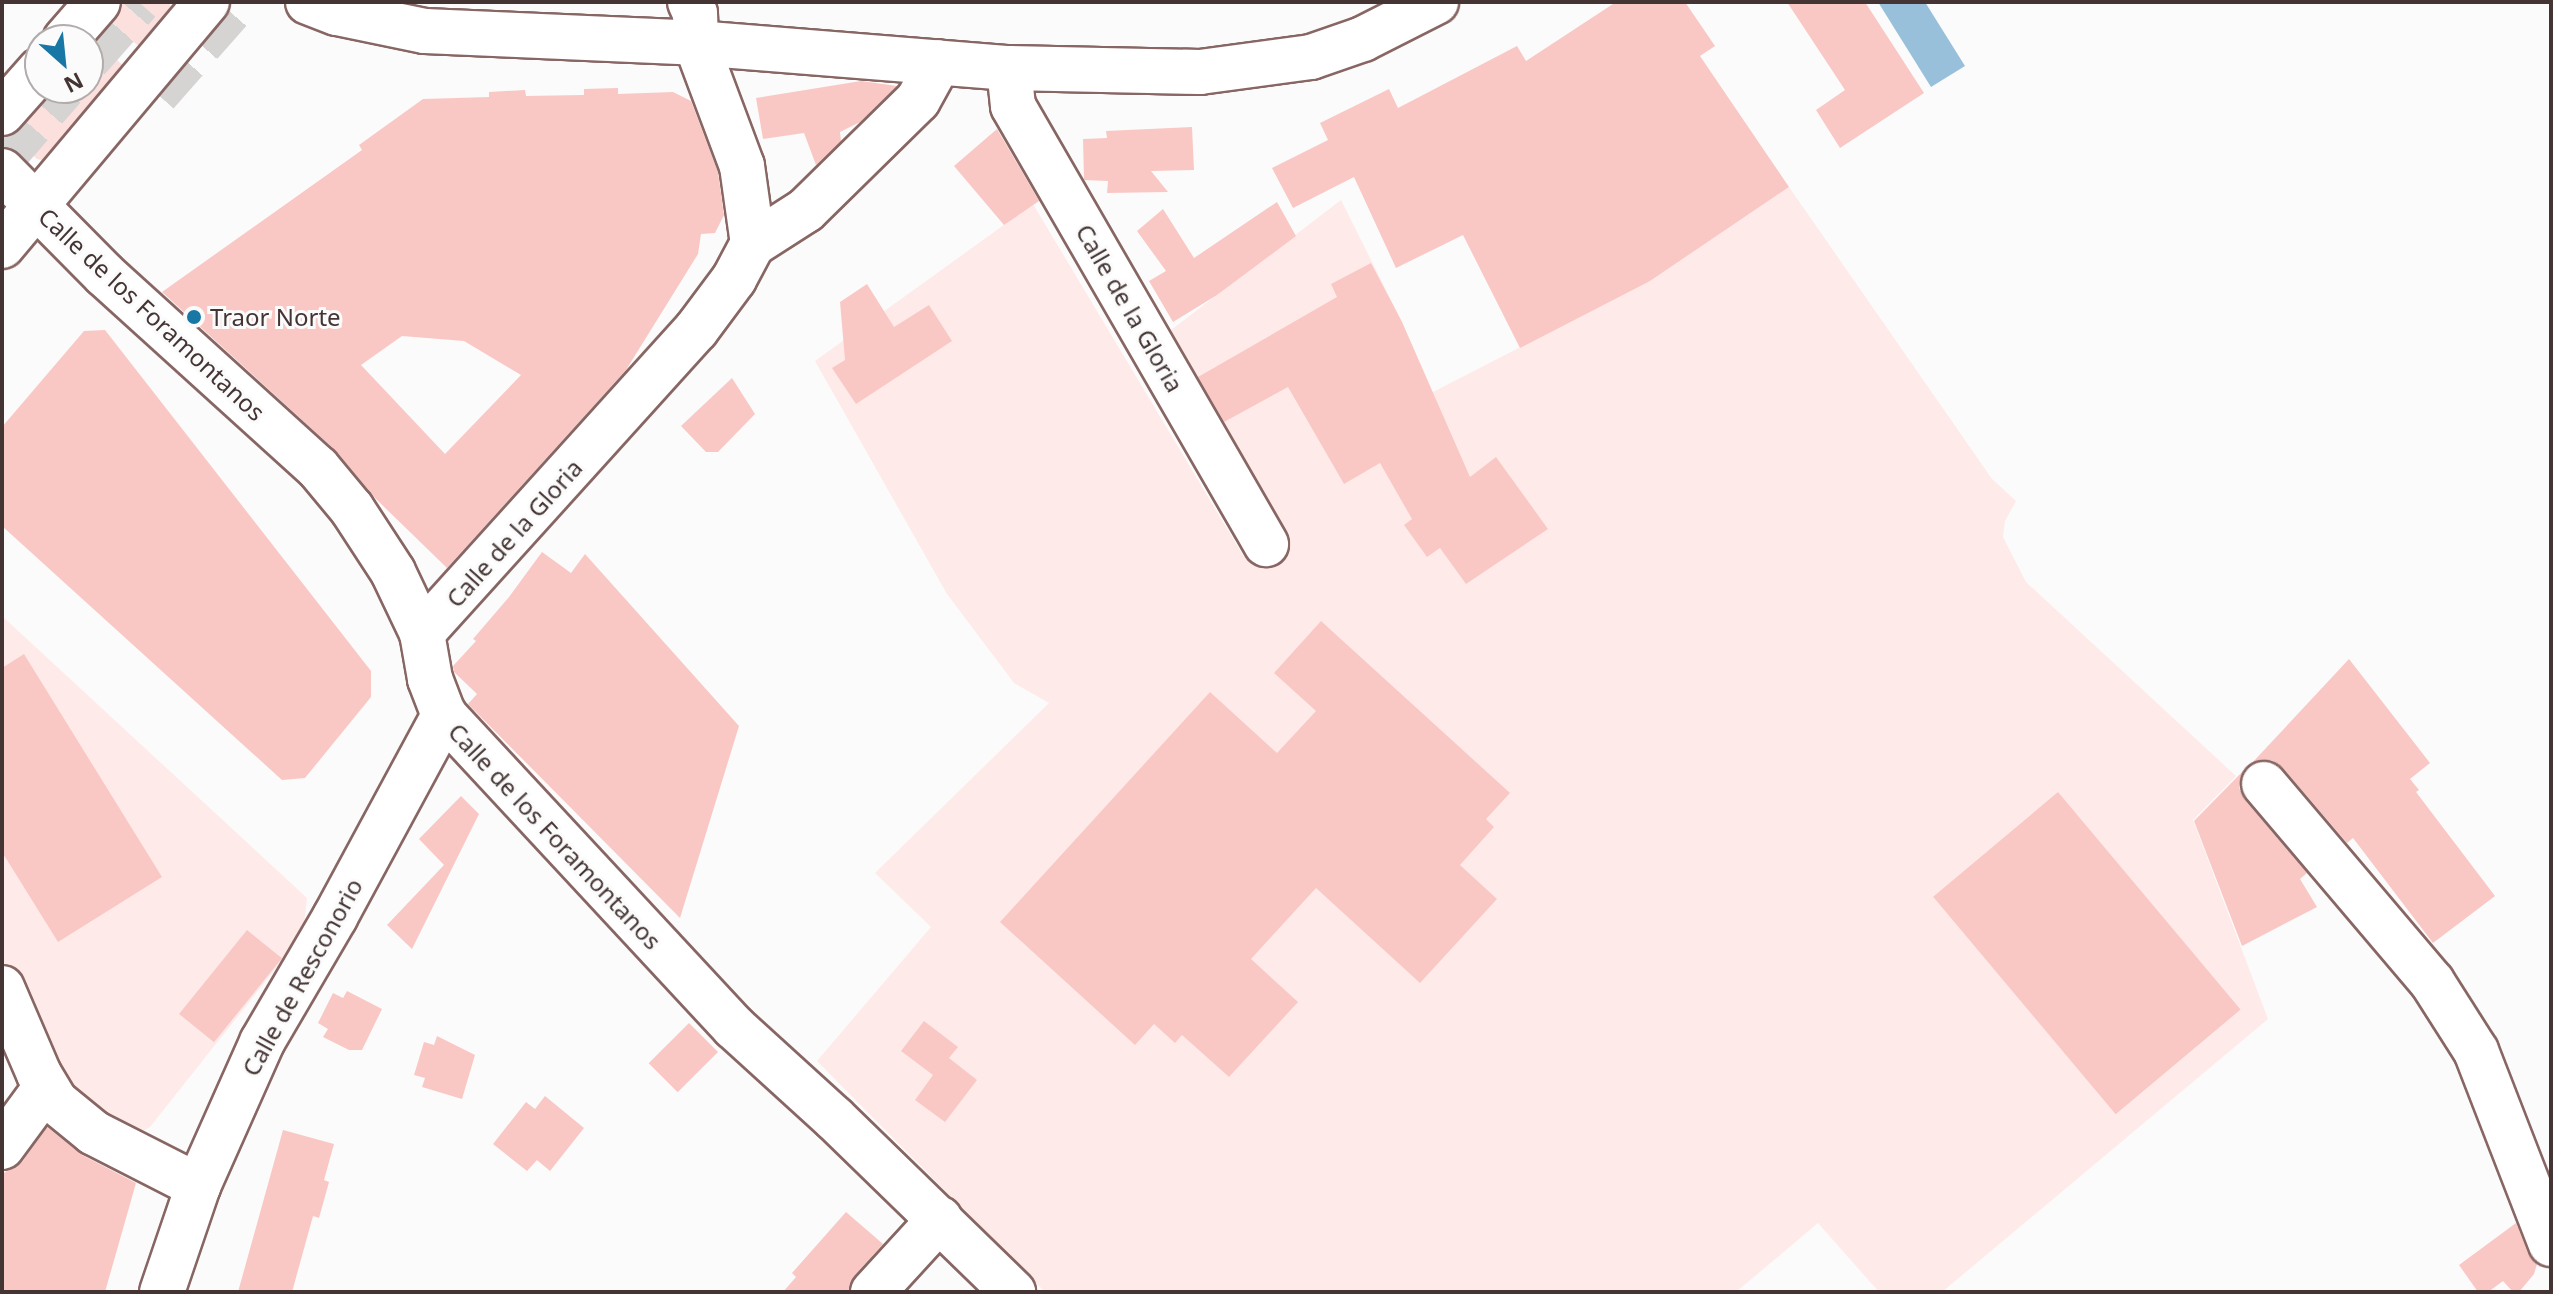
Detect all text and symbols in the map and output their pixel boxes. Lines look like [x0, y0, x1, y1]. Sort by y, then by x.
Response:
north arrow [24, 24, 104, 104]
text: N [59, 66, 89, 101]
street label: Calle de los Foramontanos [33, 202, 271, 426]
street label: Calle de la Gloria [1070, 219, 1190, 397]
place label: Traor Norte [210, 303, 341, 331]
marker: Traor Norte [185, 308, 203, 326]
street label: Calle de la Gloria [440, 453, 588, 613]
street label: Calle de los Foramontanos [443, 717, 667, 955]
street label: Calle de Resconorio [236, 873, 368, 1081]

